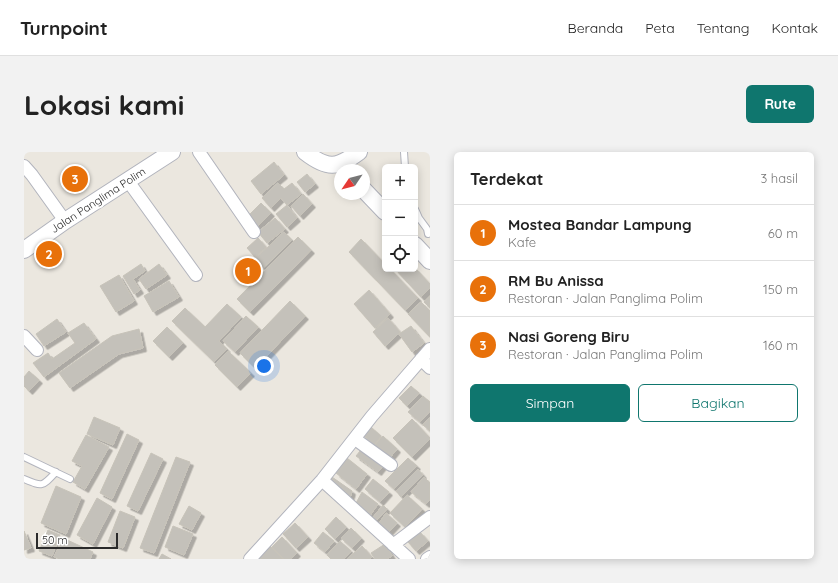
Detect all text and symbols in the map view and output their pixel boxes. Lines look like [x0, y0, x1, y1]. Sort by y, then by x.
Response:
text: Turnpoint [20, 16, 108, 40]
text: Beranda [568, 19, 623, 37]
text: Peta [645, 19, 675, 37]
text: Tentang [697, 19, 750, 37]
text: Kontak [772, 19, 818, 37]
button: Rute [746, 85, 814, 123]
text: Lokasi kami [24, 87, 184, 122]
street label: Jalan Panglima Polim [48, 164, 148, 236]
pin: 3 [62, 164, 88, 194]
north arrow [334, 164, 370, 200]
map controls [382, 164, 418, 272]
button: + [382, 164, 418, 200]
text: Terdekat [470, 168, 544, 189]
text: 3 hasil [761, 170, 798, 186]
button: − [382, 200, 418, 236]
text: Mostea Bandar Lampung [508, 215, 692, 234]
text: 1 [480, 225, 486, 241]
text: 60 m [768, 225, 798, 241]
text: Kafe [508, 234, 536, 250]
button: locate [382, 236, 418, 272]
pin: 2 [36, 239, 62, 269]
pin: 1 [235, 256, 261, 286]
text: RM Bu Anissa [508, 271, 604, 290]
text: 2 [479, 281, 487, 297]
text: 150 m [763, 281, 798, 297]
text: Restoran · Jalan Panglima Polim [508, 290, 703, 306]
text: Nasi Goreng Biru [508, 327, 630, 346]
text: 3 [480, 337, 486, 353]
text: 160 m [763, 337, 798, 353]
text: Restoran · Jalan Panglima Polim [508, 346, 703, 362]
your location [254, 356, 274, 376]
button: Simpan [470, 384, 630, 422]
button: Bagikan [638, 384, 798, 422]
scale bar [36, 531, 118, 550]
text: 50 m [42, 533, 68, 547]

